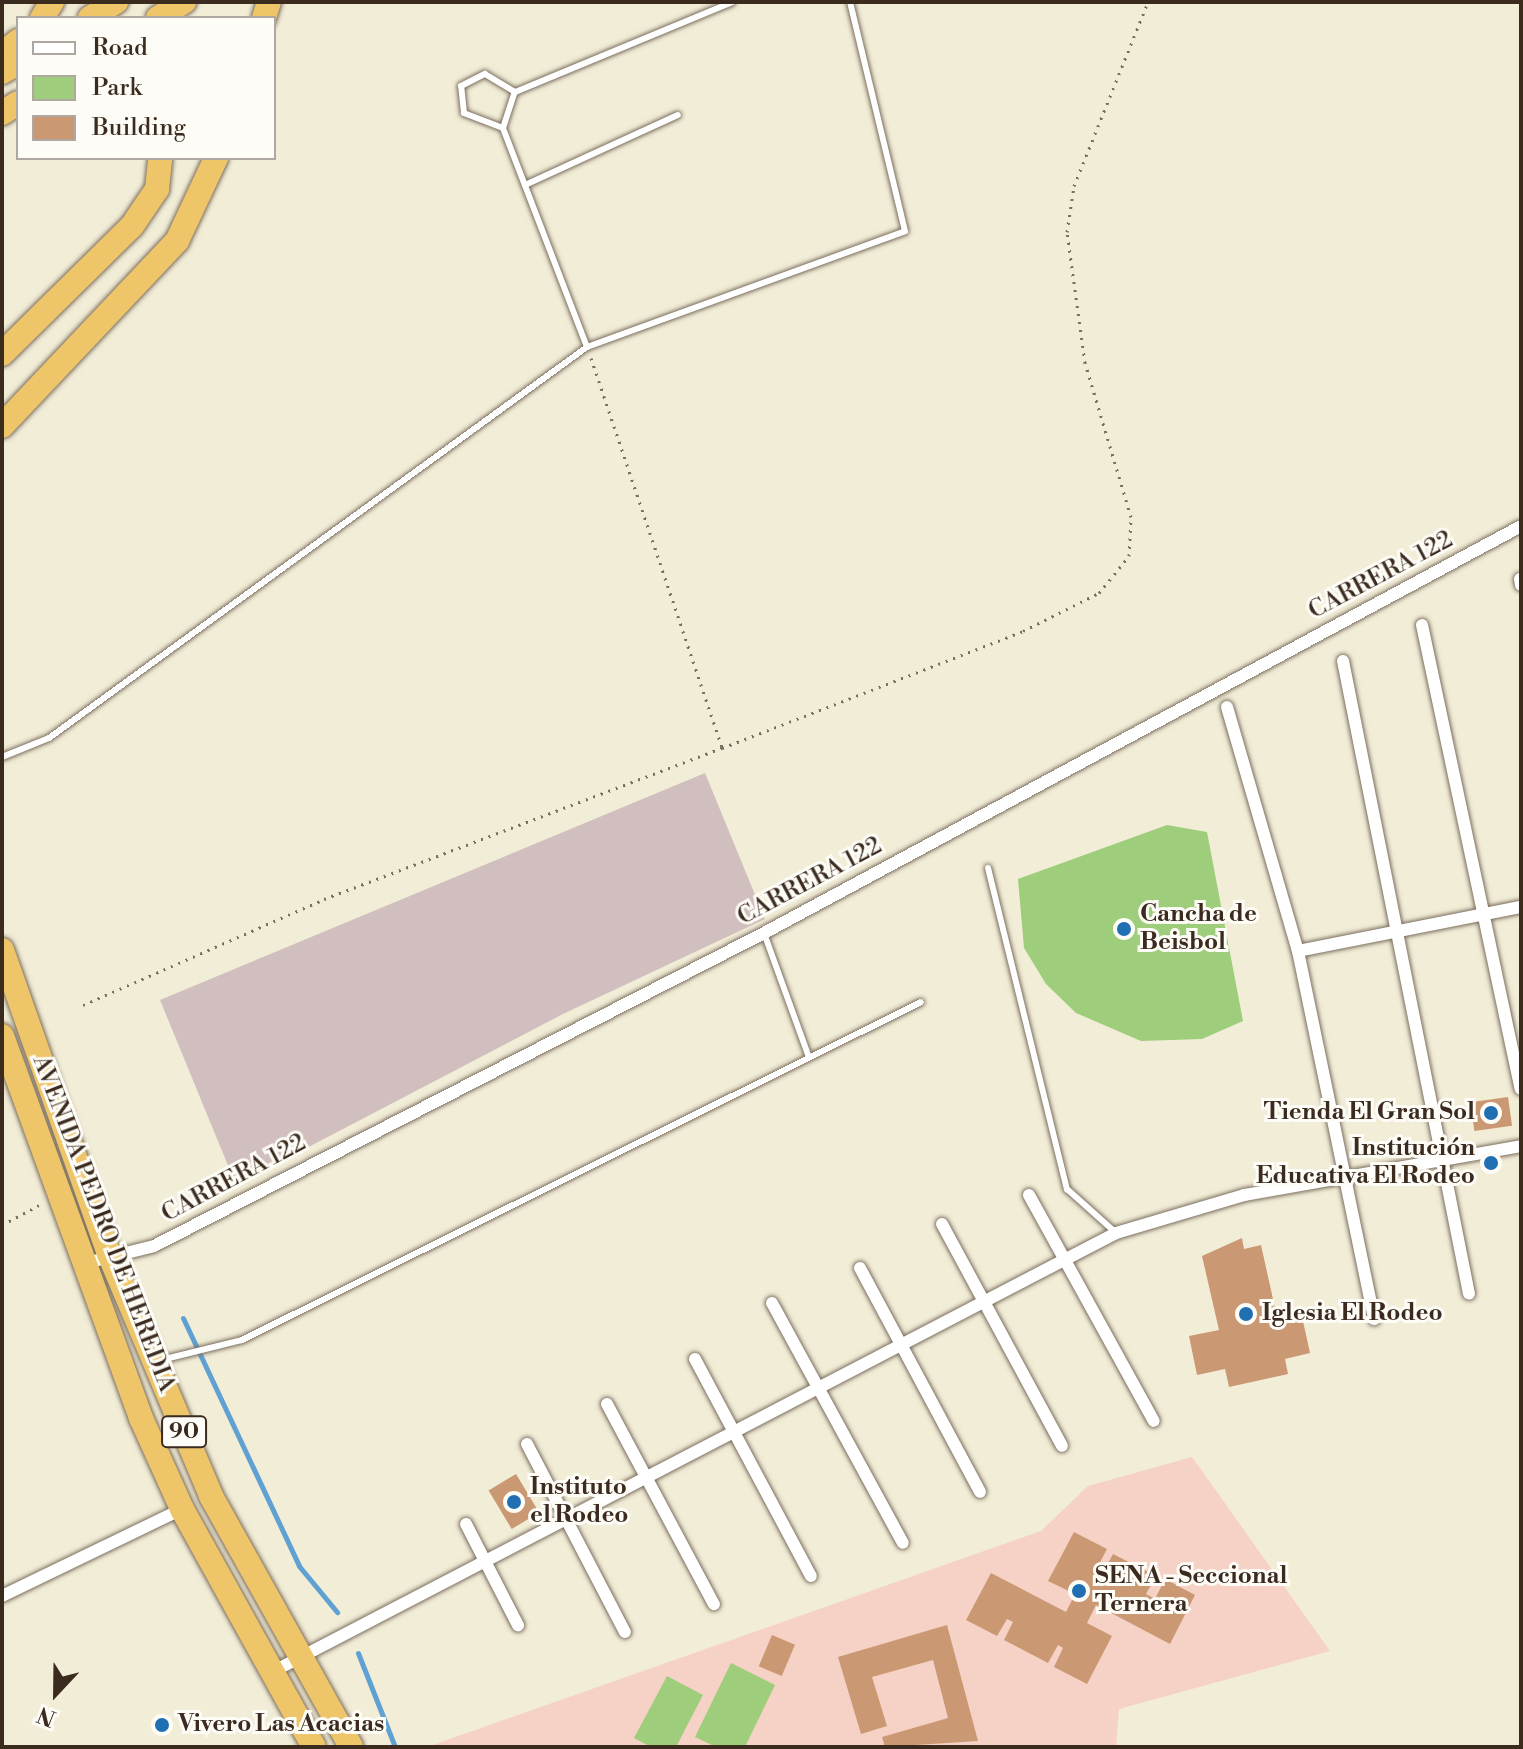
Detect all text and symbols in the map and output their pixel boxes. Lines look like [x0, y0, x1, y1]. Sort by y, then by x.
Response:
legend [16, 16, 276, 160]
text: Road [92, 33, 148, 63]
text: Park [92, 73, 142, 103]
text: Building [92, 113, 186, 143]
street label: CARRERA 122 [1304, 526, 1458, 626]
street label: CARRERA 122 [733, 832, 887, 932]
place label: Cancha de Beisbol [1140, 901, 1257, 957]
marker: Cancha de Beisbol [1115, 920, 1133, 938]
street label: AVENIDA PEDRO DE HEREDIA [25, 1052, 181, 1396]
place label: Tienda El Gran Sol [1264, 1099, 1475, 1127]
marker: Tienda El Gran Sol [1482, 1104, 1500, 1122]
street label: CARRERA 122 [157, 1129, 311, 1229]
place label: Institución Educativa El Rodeo [1256, 1135, 1475, 1191]
marker: Institución Educativa El Rodeo [1482, 1154, 1500, 1172]
place label: Iglesia El Rodeo [1262, 1300, 1443, 1328]
marker: Iglesia El Rodeo [1237, 1305, 1255, 1323]
road number: 90 [160, 1414, 208, 1450]
place label: Instituto el Rodeo [530, 1474, 628, 1530]
marker: Instituto el Rodeo [505, 1493, 523, 1511]
place label: SENA - Seccional Ternera [1095, 1563, 1287, 1619]
marker: SENA - Seccional Ternera [1070, 1582, 1088, 1600]
north arrow [16, 1653, 96, 1733]
text: N [34, 1700, 60, 1731]
place label: Vivero Las Acacias [178, 1711, 384, 1739]
marker: Vivero Las Acacias [153, 1716, 171, 1734]

